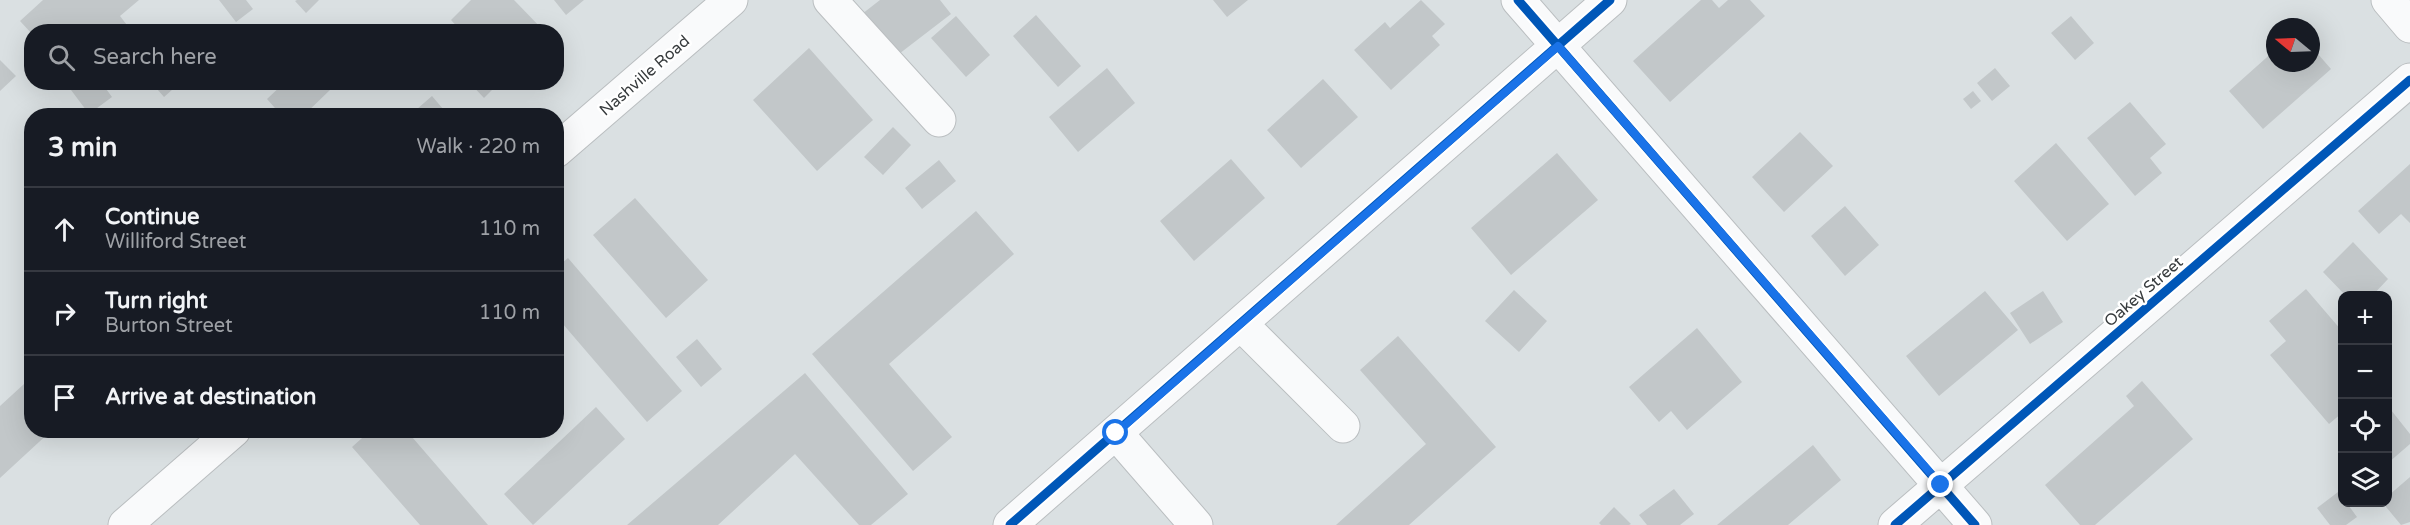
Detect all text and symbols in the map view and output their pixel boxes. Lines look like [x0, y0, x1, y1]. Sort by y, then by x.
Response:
north arrow [2266, 18, 2320, 72]
search box [24, 24, 564, 90]
street label: Nashville Road [595, 31, 694, 120]
icon: search [45, 41, 78, 74]
text: Search here [93, 44, 217, 70]
text: 3 min [48, 132, 117, 163]
text: Walk · 220 m [417, 135, 540, 159]
text: Continue [105, 204, 200, 230]
icon: ahead [48, 213, 81, 246]
text: 110 m [479, 217, 540, 241]
text: Williford Street [105, 230, 247, 254]
street label: Oakey Street [2100, 252, 2187, 331]
text: Turn right [105, 288, 207, 314]
map controls [2338, 291, 2392, 507]
button: + [2338, 291, 2392, 345]
icon: right [48, 297, 81, 330]
text: 110 m [479, 301, 540, 325]
text: Burton Street [105, 314, 233, 338]
button: − [2338, 345, 2392, 399]
icon: arrive [48, 381, 81, 414]
text: Arrive at destination [105, 384, 316, 410]
button: locate [2338, 399, 2392, 453]
route start [1102, 419, 1128, 445]
button: layers [2338, 453, 2392, 507]
route end [1927, 471, 1953, 497]

